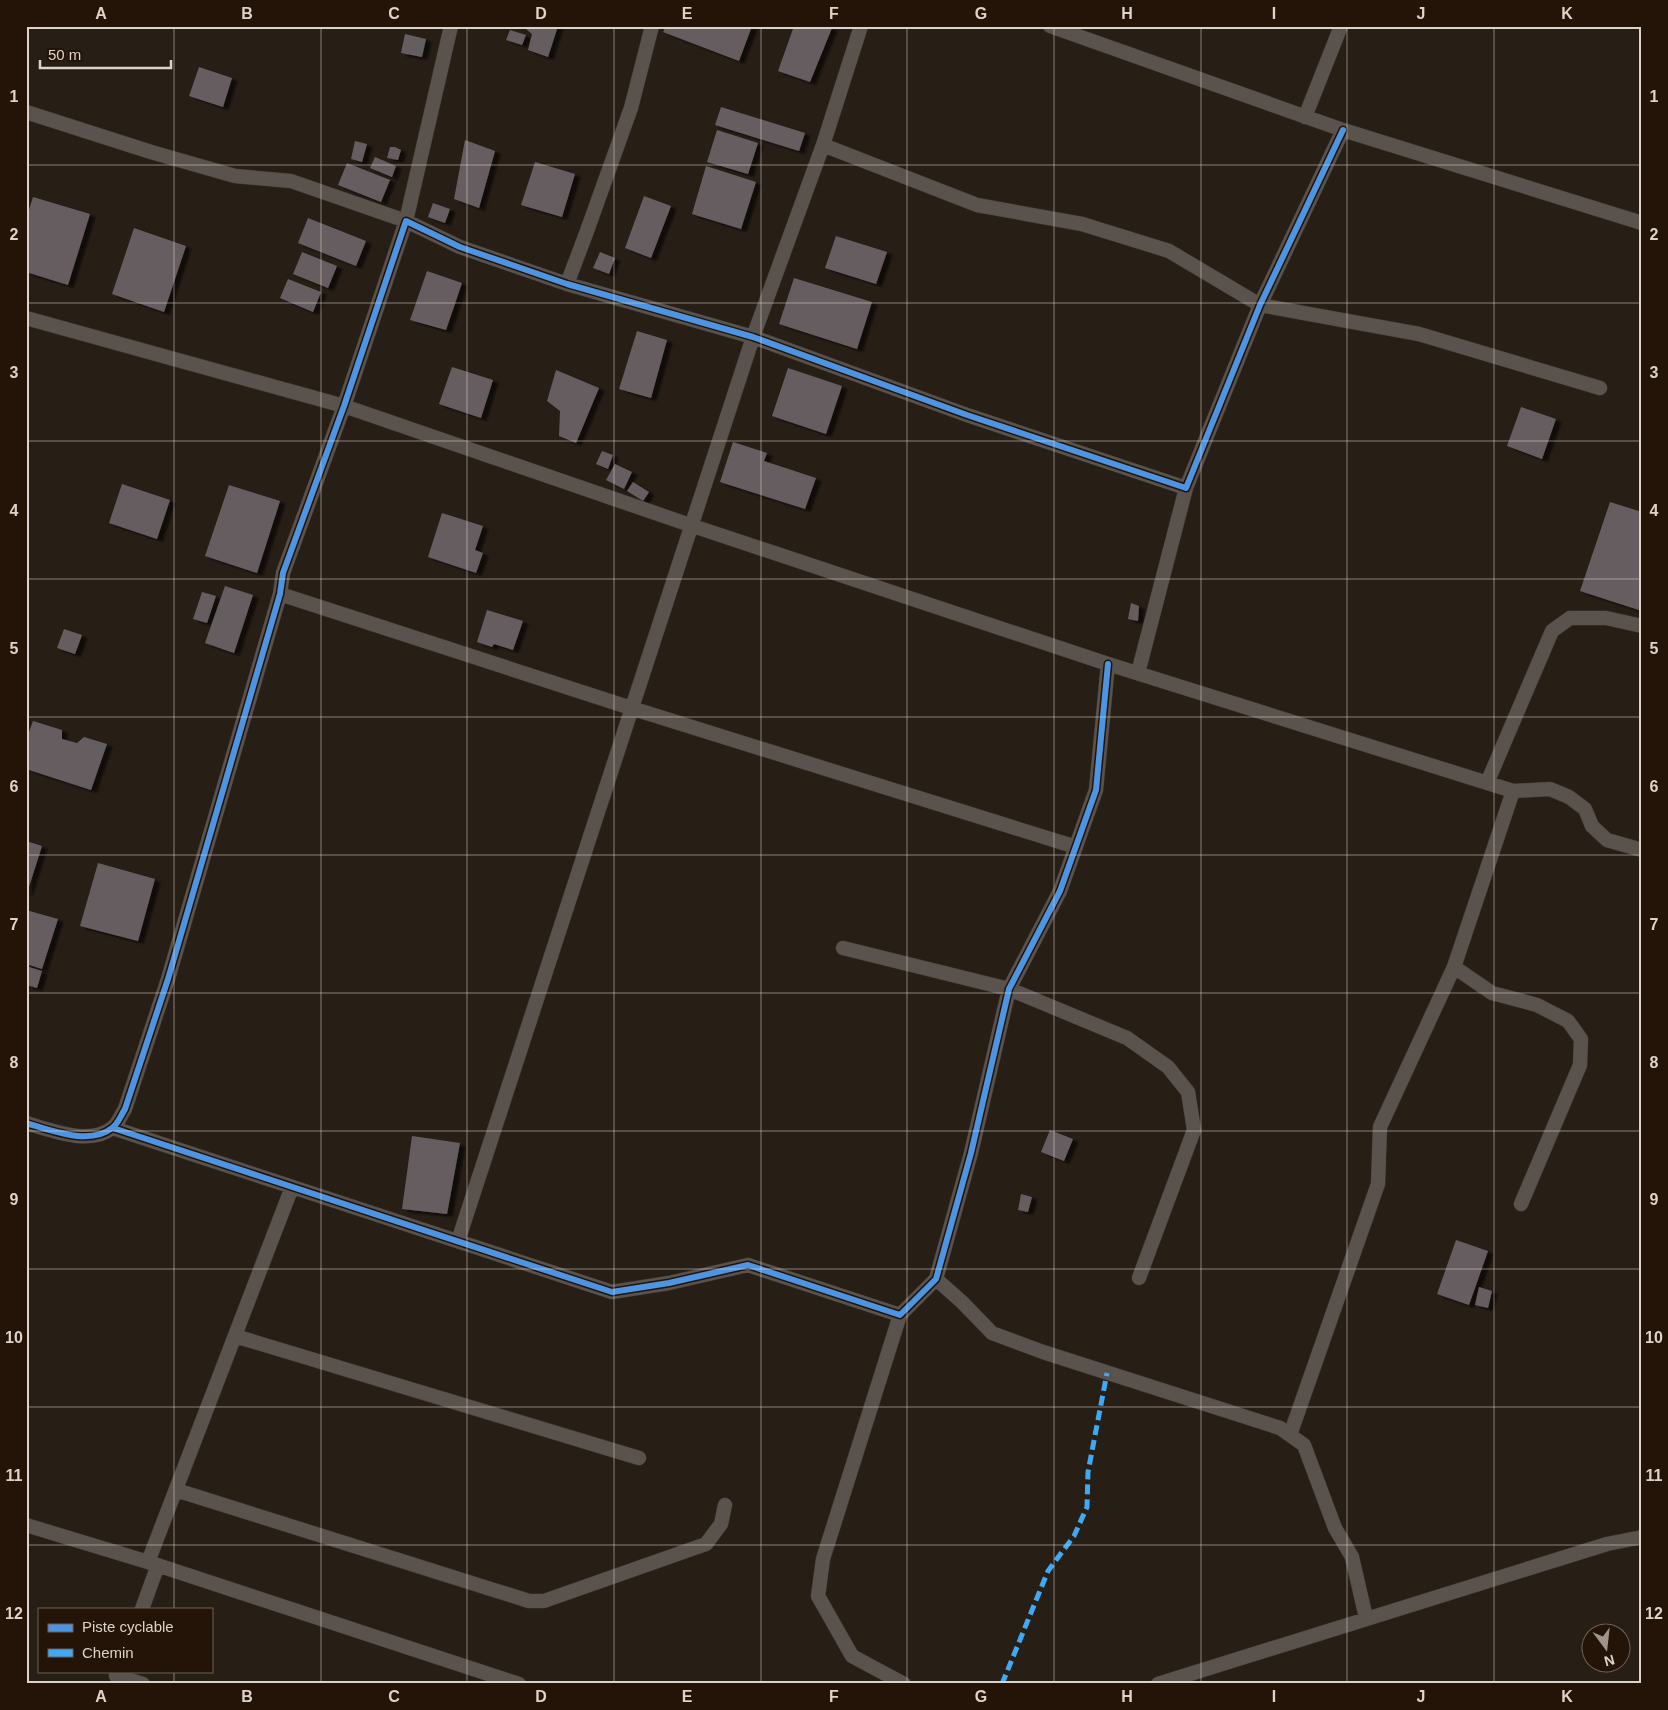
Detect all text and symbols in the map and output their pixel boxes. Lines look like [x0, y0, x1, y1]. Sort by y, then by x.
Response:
text: A [95, 5, 107, 22]
text: B [241, 5, 253, 22]
text: C [388, 5, 400, 22]
text: D [535, 5, 547, 22]
text: E [682, 5, 693, 22]
text: F [829, 5, 839, 22]
text: G [975, 5, 987, 22]
text: H [1121, 5, 1133, 22]
text: I [1272, 5, 1276, 22]
text: J [1417, 5, 1425, 22]
text: K [1561, 5, 1573, 22]
scale bar [40, 38, 171, 70]
text: 50 m [48, 46, 81, 63]
text: 1 [10, 88, 19, 105]
text: 1 [1650, 88, 1659, 105]
text: 2 [10, 226, 19, 243]
text: 2 [1650, 226, 1659, 243]
text: 3 [10, 364, 19, 381]
text: 3 [1650, 364, 1659, 381]
text: 4 [10, 502, 19, 519]
text: 4 [1650, 502, 1659, 519]
text: 5 [10, 640, 19, 657]
text: 5 [1650, 640, 1659, 657]
text: 6 [10, 778, 19, 795]
text: 6 [1650, 778, 1659, 795]
text: 7 [10, 916, 19, 933]
text: 7 [1650, 916, 1659, 933]
text: 8 [10, 1054, 19, 1071]
text: 8 [1650, 1054, 1659, 1071]
text: 9 [10, 1191, 19, 1208]
text: 9 [1650, 1191, 1659, 1208]
text: 10 [5, 1329, 23, 1346]
text: 10 [1645, 1329, 1663, 1346]
text: 11 [6, 1467, 23, 1484]
text: 11 [1646, 1467, 1663, 1484]
text: 12 [5, 1605, 23, 1622]
text: 12 [1645, 1605, 1663, 1622]
legend [38, 1608, 212, 1672]
text: Piste cyclable [82, 1618, 174, 1635]
north arrow [1580, 1622, 1630, 1672]
text: Chemin [82, 1644, 134, 1661]
text: N [1602, 1652, 1616, 1670]
text: A [95, 1688, 107, 1705]
text: B [241, 1688, 253, 1705]
text: C [388, 1688, 400, 1705]
text: D [535, 1688, 547, 1705]
text: E [682, 1688, 693, 1705]
text: F [829, 1688, 839, 1705]
text: G [975, 1688, 987, 1705]
text: H [1121, 1688, 1133, 1705]
text: I [1272, 1688, 1276, 1705]
text: J [1417, 1688, 1425, 1705]
text: K [1561, 1688, 1573, 1705]

